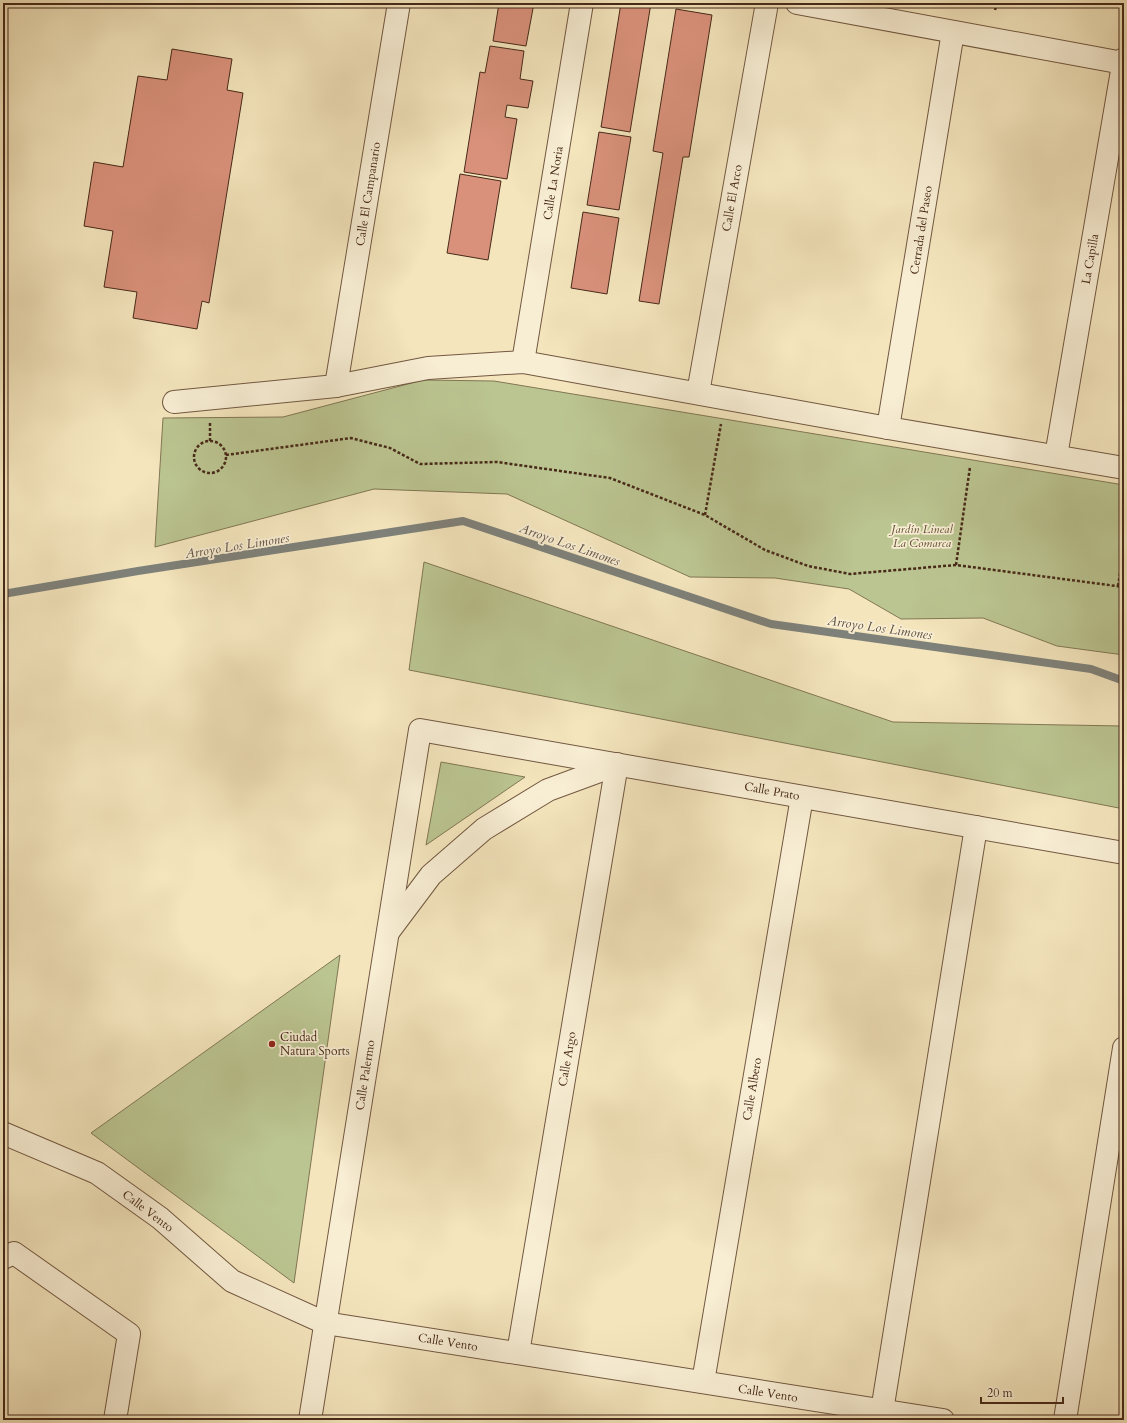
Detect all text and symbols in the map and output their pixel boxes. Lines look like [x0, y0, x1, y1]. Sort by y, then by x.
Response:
street label: Calle El Campanario [352, 140, 384, 247]
street label: Calle La Noria [539, 144, 567, 221]
street label: Calle El Arco [718, 163, 746, 233]
street label: Cerrada del Paseo [906, 184, 936, 276]
street label: La Capilla [1078, 232, 1102, 286]
water label: Arroyo Los Limones [516, 519, 623, 571]
park label: Jardín Lineal La Comarca [888, 521, 953, 551]
water label: Arroyo Los Limones [183, 529, 291, 563]
water label: Arroyo Los Limones [825, 612, 934, 644]
street label: Calle Prato [743, 778, 802, 804]
place label: Ciudad Natura Sports [280, 1029, 350, 1059]
street label: Calle Argo [554, 1030, 580, 1088]
street label: Calle Palermo [352, 1038, 379, 1111]
marker: Ciudad Natura Sports [267, 1039, 277, 1049]
street label: Calle Albero [739, 1056, 765, 1122]
street label: Calle Vento [119, 1186, 177, 1236]
street label: Calle Vento [417, 1329, 480, 1355]
scale bar [981, 1379, 1063, 1405]
street label: Calle Vento [737, 1380, 800, 1406]
text: 20 m [987, 1385, 1014, 1401]

